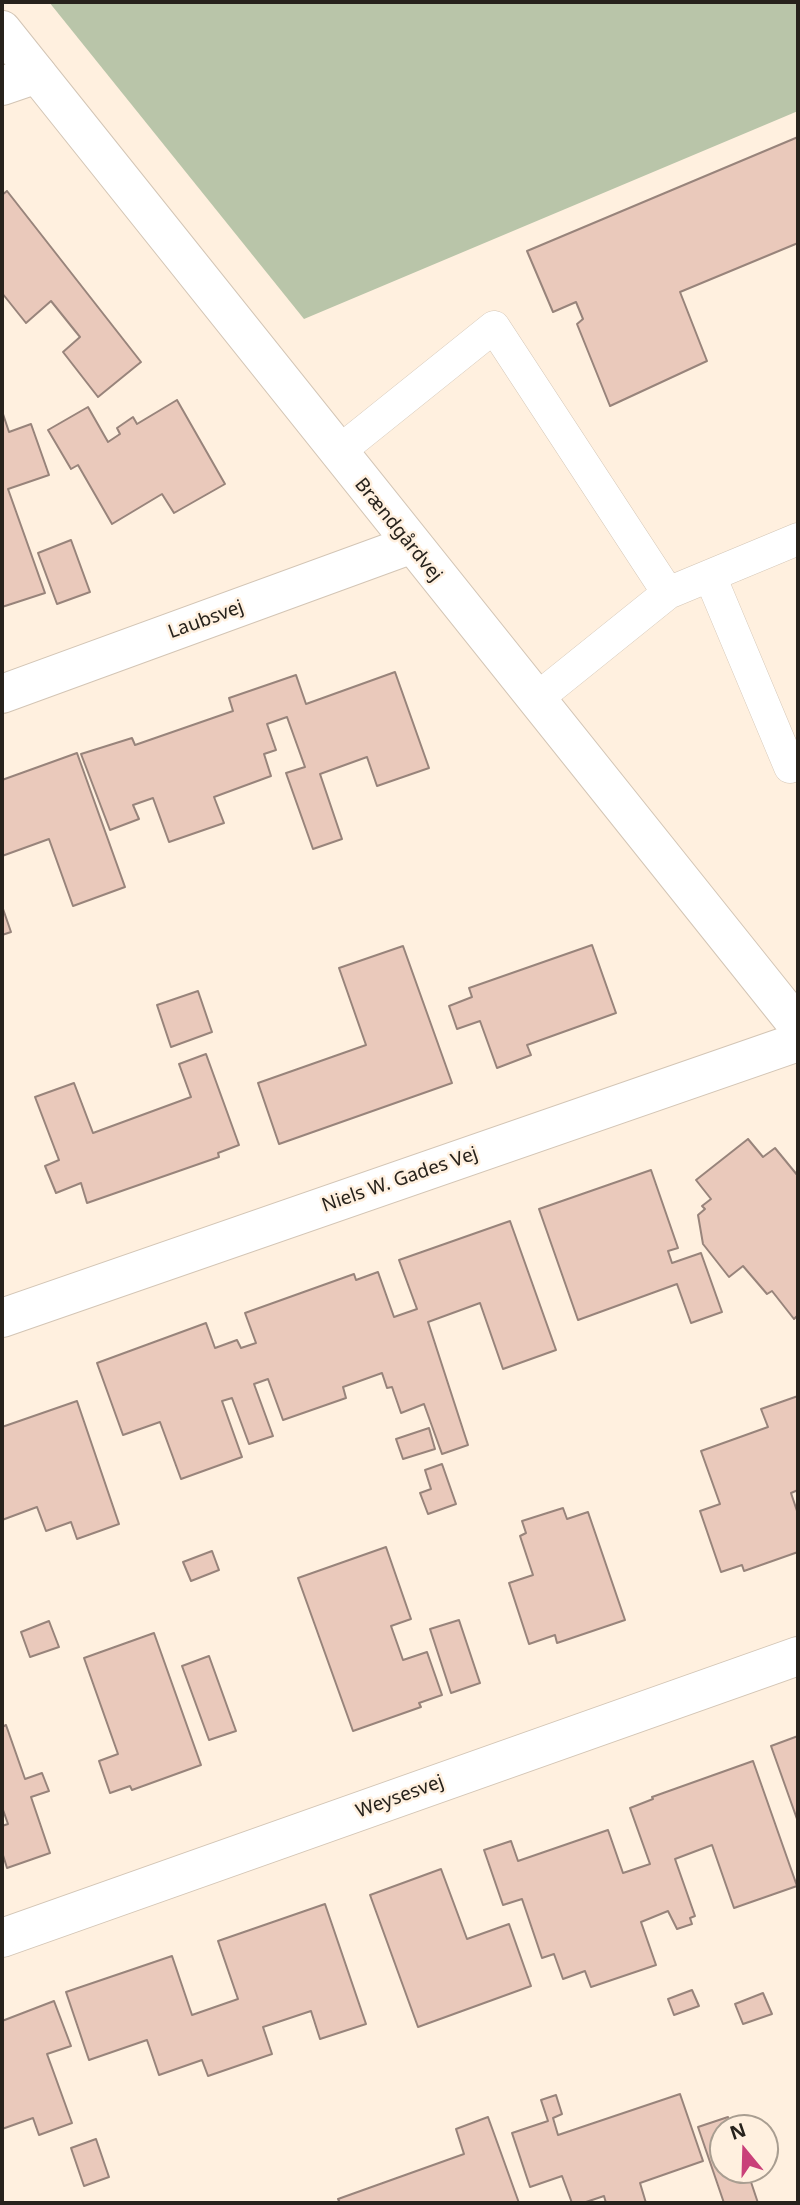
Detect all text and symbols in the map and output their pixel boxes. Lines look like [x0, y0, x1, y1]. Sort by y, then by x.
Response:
street label: Brændgårdvej [349, 474, 447, 586]
street label: Laubsvej [165, 596, 247, 644]
street label: Niels W. Gades Vej [319, 1143, 481, 1217]
street label: Weysesvej [353, 1771, 447, 1823]
north arrow [709, 2114, 779, 2184]
text: N [726, 2116, 749, 2146]

